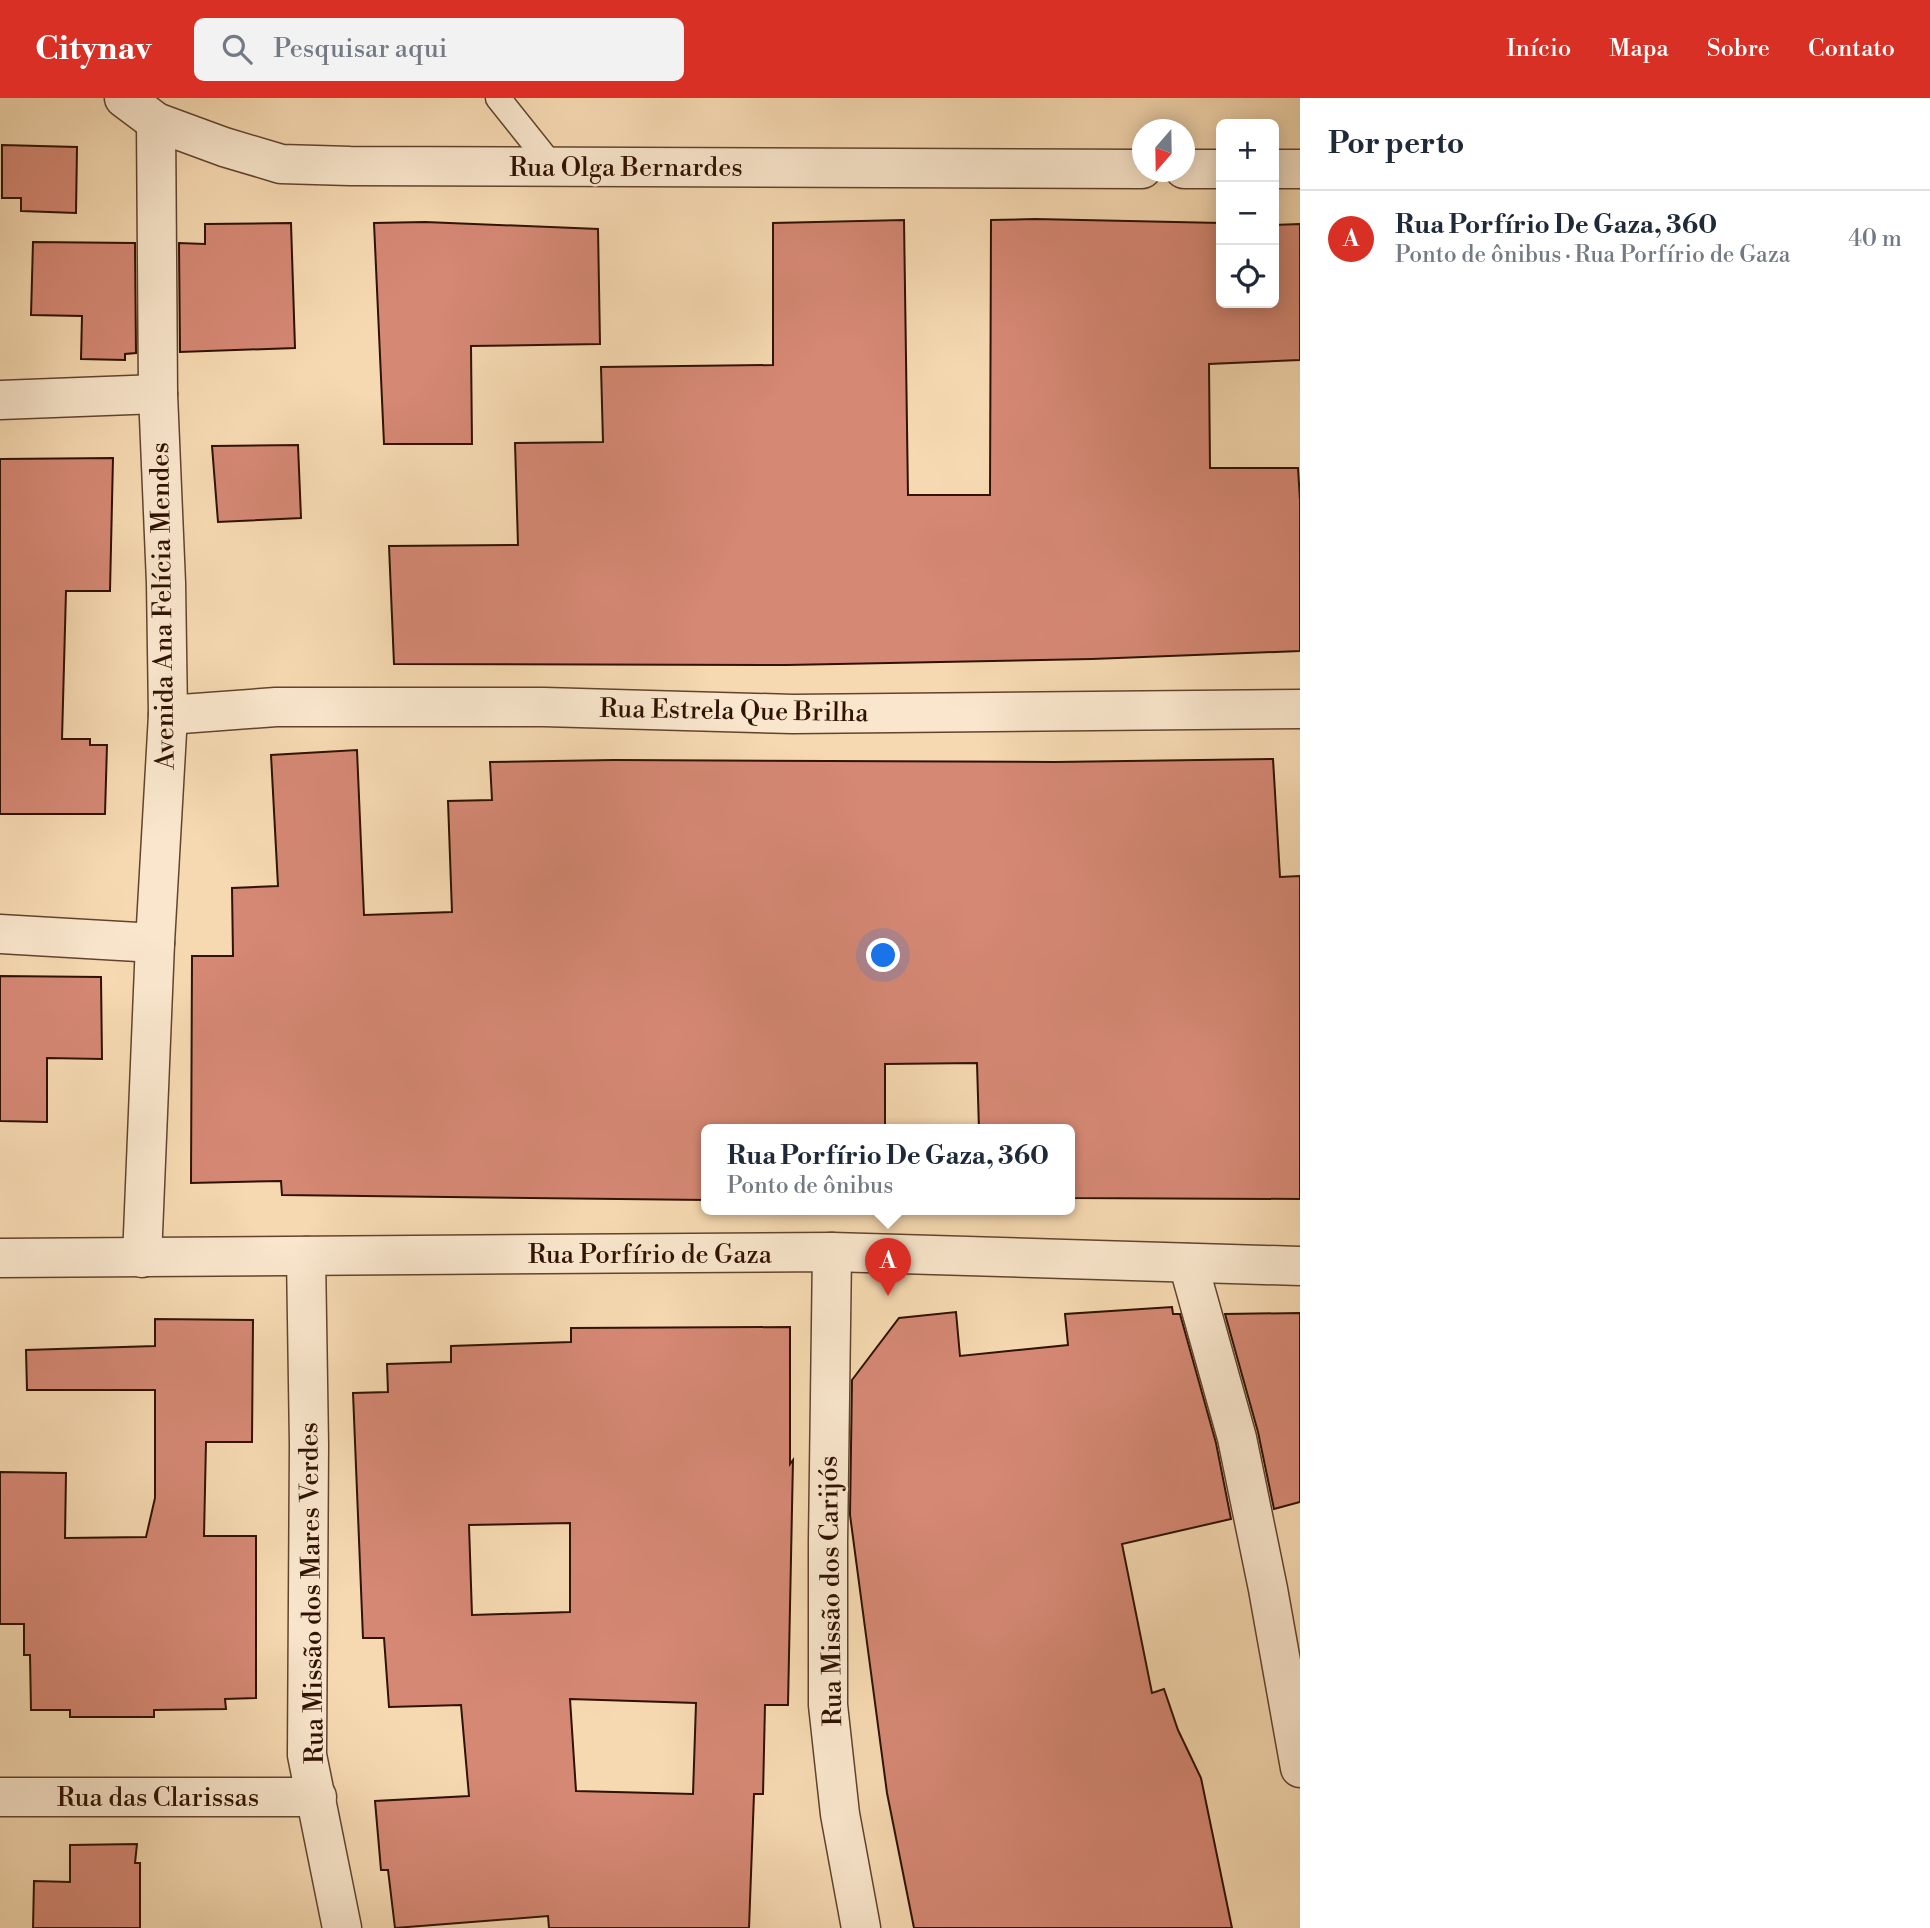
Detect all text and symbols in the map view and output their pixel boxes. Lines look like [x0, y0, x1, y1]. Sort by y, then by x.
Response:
search box [194, 18, 684, 81]
text: Citynav [35, 29, 152, 70]
icon: search [218, 30, 256, 68]
text: Pesquisar aqui [274, 33, 447, 65]
text: Início [1507, 34, 1571, 64]
text: Mapa [1609, 34, 1669, 64]
text: Sobre [1707, 34, 1770, 64]
text: Contato [1808, 34, 1895, 64]
north arrow [1132, 119, 1195, 182]
map controls [1216, 119, 1279, 308]
button: + [1216, 119, 1279, 182]
text: Por perto [1328, 125, 1464, 163]
street label: Rua Olga Bernardes [509, 152, 743, 184]
button: − [1216, 182, 1279, 245]
text: Rua Porfírio De Gaza, 360 [1395, 209, 1717, 241]
text: A [1343, 225, 1359, 253]
text: 40 m [1848, 225, 1902, 253]
text: Ponto de ônibus · Rua Porfírio de Gaza [1395, 241, 1790, 269]
button: locate [1216, 245, 1279, 308]
street label: Avenida Ana Felícia Mendes [144, 442, 182, 771]
street label: Rua Estrela Que Brilha [599, 693, 870, 729]
your location [866, 938, 900, 972]
popup [701, 1124, 1075, 1215]
text: Rua Porfírio De Gaza, 360 [727, 1140, 1049, 1172]
text: Ponto de ônibus [727, 1172, 893, 1200]
pin: A [865, 1238, 911, 1296]
street label: Rua Porfírio de Gaza [528, 1239, 773, 1271]
street label: Rua Missão dos Mares Verdes [293, 1422, 331, 1764]
street label: Rua Missão dos Carijós [813, 1456, 849, 1726]
street label: Rua das Clarissas [57, 1782, 259, 1814]

